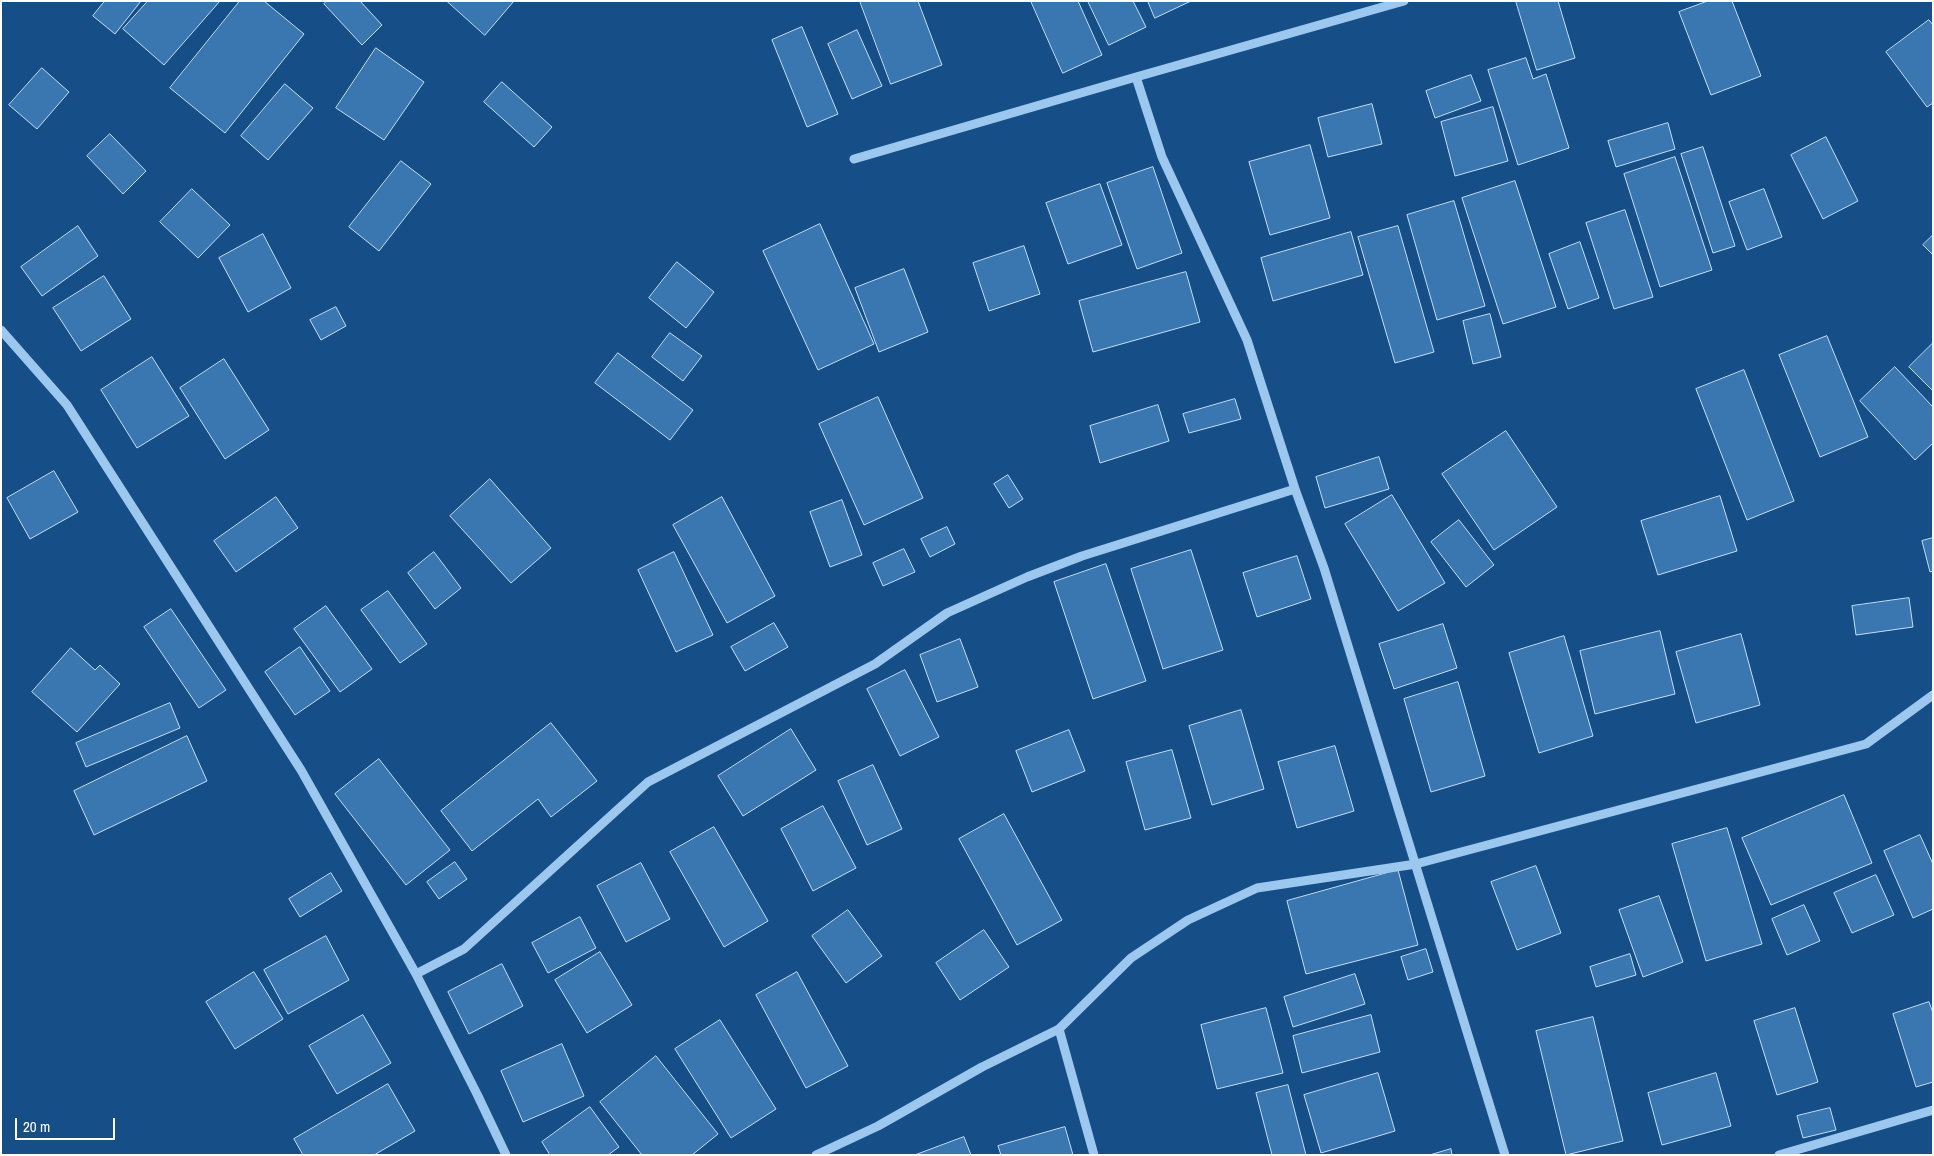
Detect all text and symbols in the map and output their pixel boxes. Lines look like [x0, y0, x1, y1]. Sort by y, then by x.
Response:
scale bar [18, 1108, 118, 1140]
text: 20 m [23, 1116, 50, 1137]

